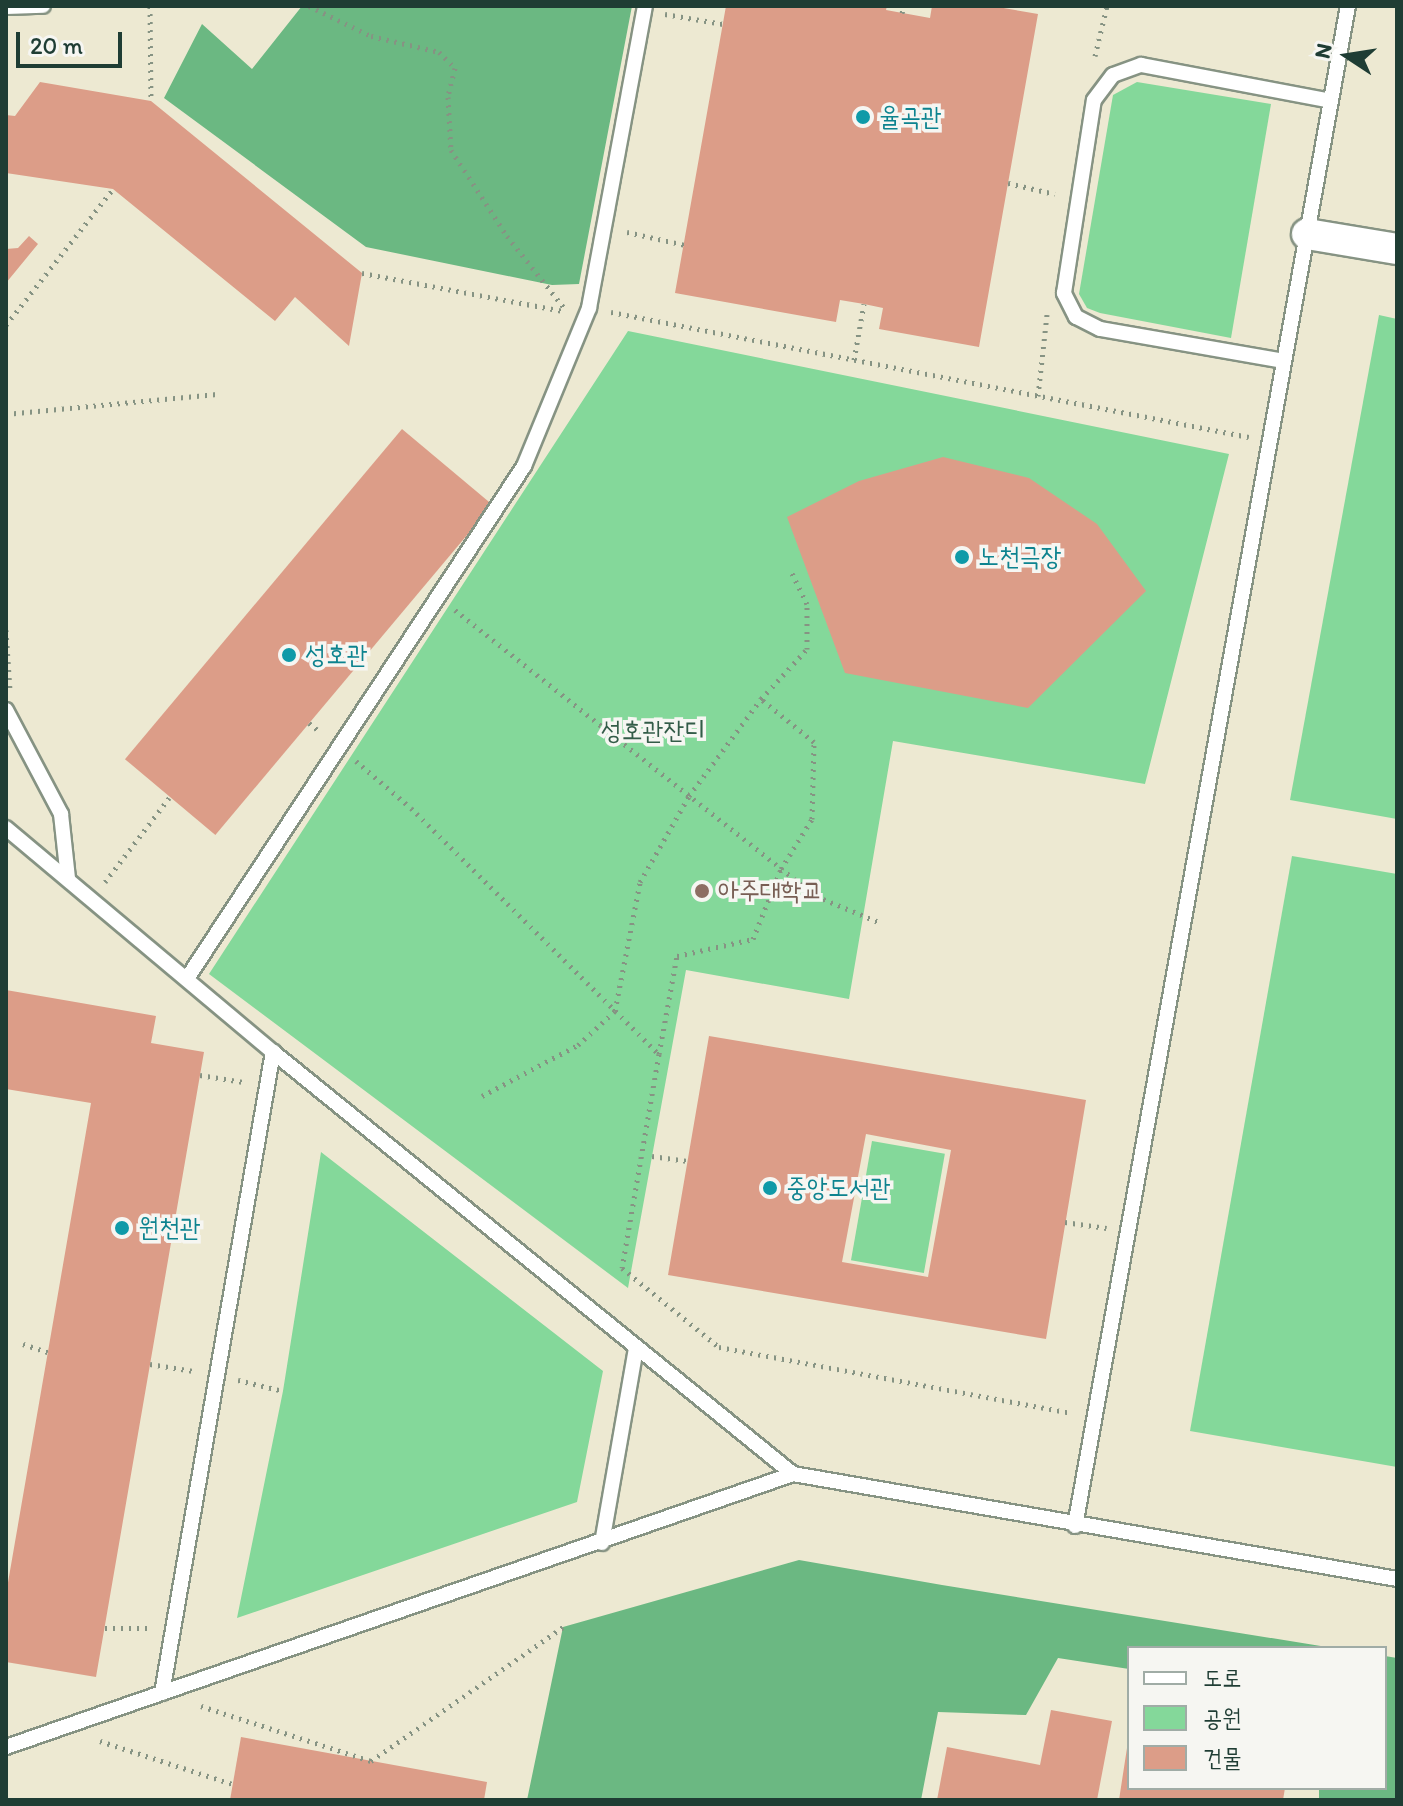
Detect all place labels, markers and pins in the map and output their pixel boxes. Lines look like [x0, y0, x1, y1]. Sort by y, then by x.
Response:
place label: 율곡관 [879, 101, 942, 133]
marker: 율곡관 [854, 108, 872, 126]
place label: 노천극장 [978, 541, 1062, 573]
marker: 노천극장 [953, 548, 971, 566]
place label: 성호관 [305, 639, 368, 671]
marker: 성호관 [280, 646, 298, 664]
place label: 아주대학교 [718, 875, 823, 907]
marker: 아주대학교 [693, 882, 711, 900]
place label: 중앙도서관 [786, 1172, 891, 1204]
marker: 중앙도서관 [761, 1179, 779, 1197]
place label: 원천관 [138, 1212, 201, 1244]
marker: 원천관 [113, 1219, 131, 1237]

